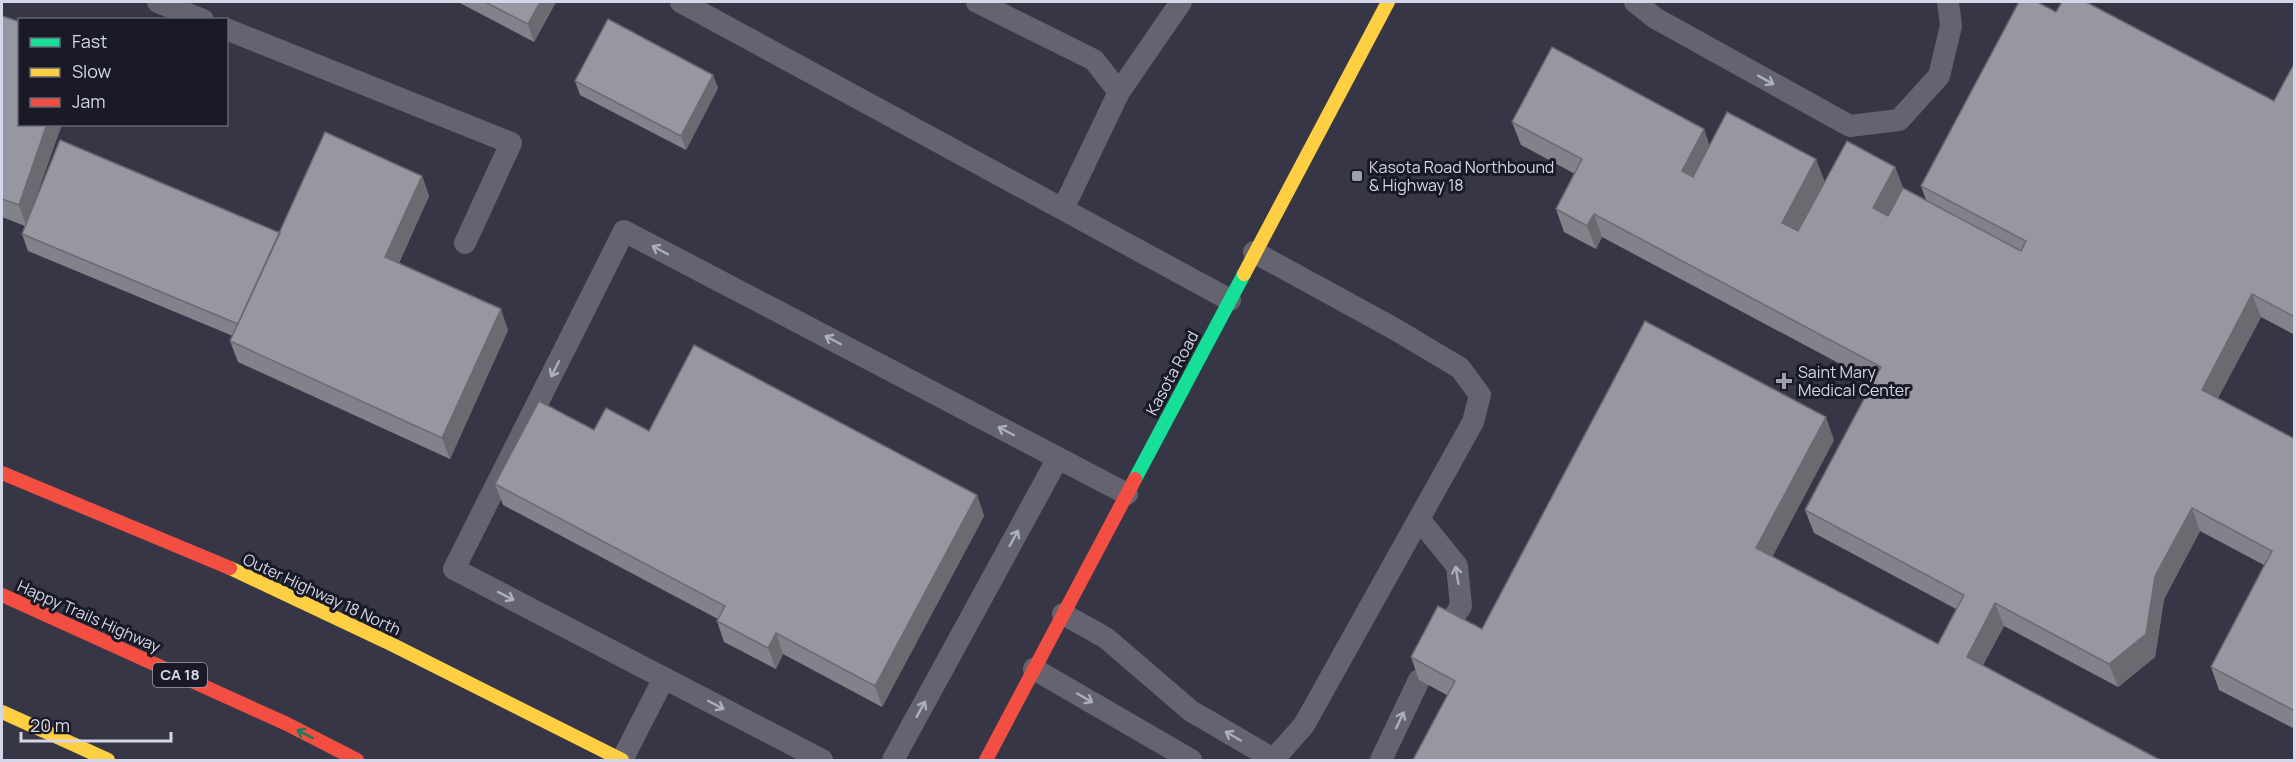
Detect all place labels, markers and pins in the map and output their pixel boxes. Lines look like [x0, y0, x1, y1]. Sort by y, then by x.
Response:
place label: Kasota Road Northbound & Highway 18 [1369, 156, 1554, 196]
marker: Kasota Road Northbound & Highway 18 [1350, 169, 1364, 183]
place label: Saint Mary Medical Center [1798, 361, 1910, 401]
marker: Saint Mary Medical Center [1775, 372, 1793, 390]

